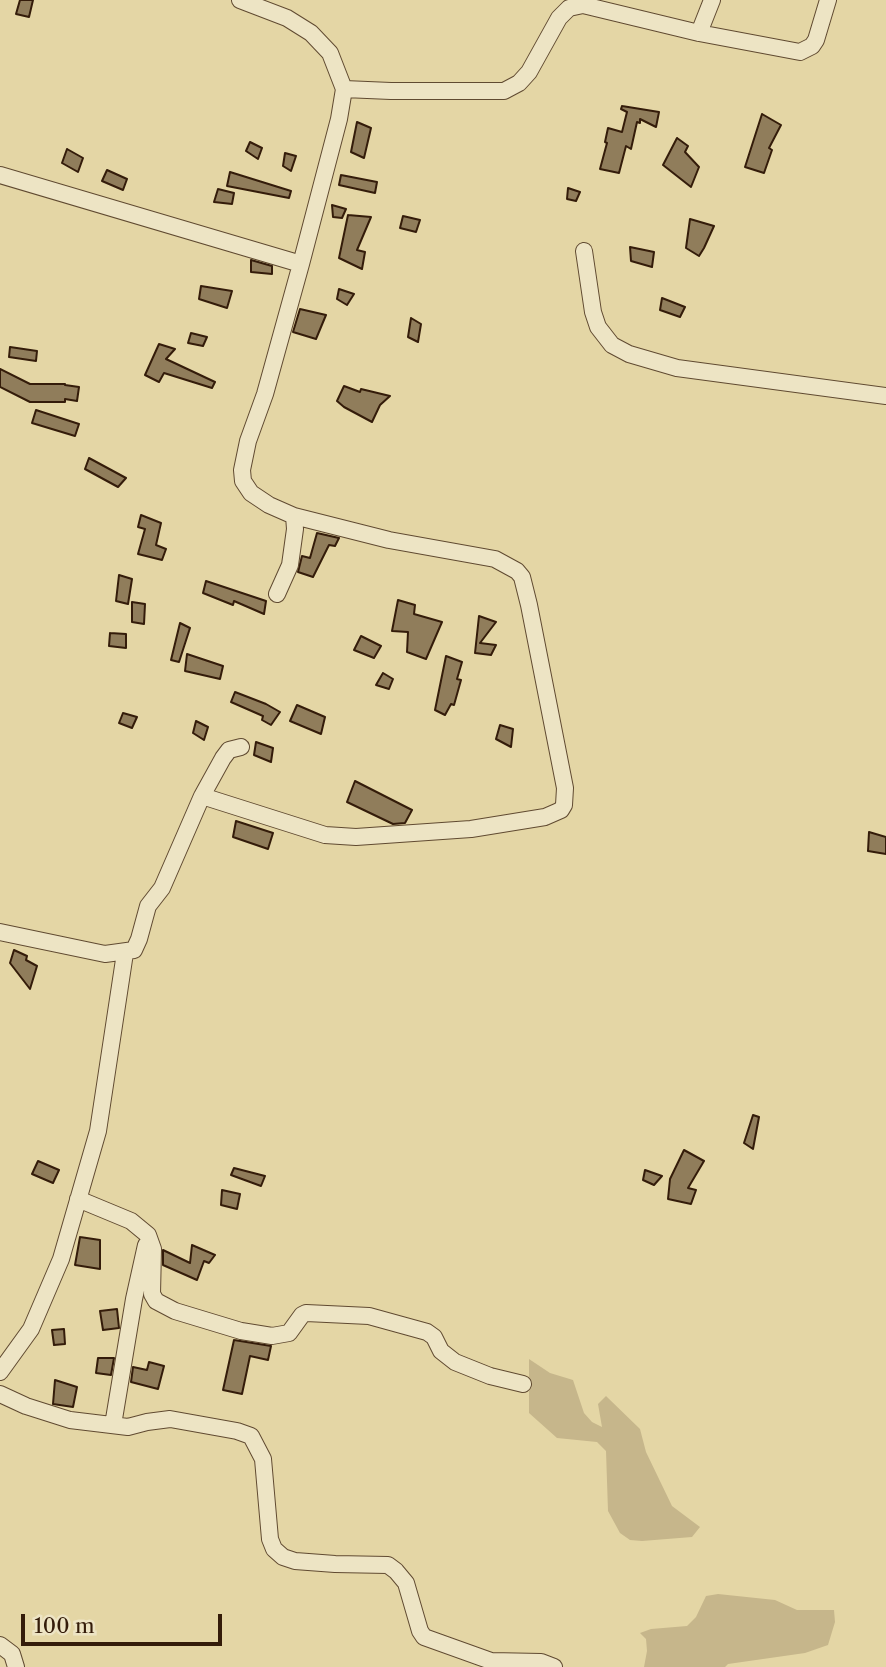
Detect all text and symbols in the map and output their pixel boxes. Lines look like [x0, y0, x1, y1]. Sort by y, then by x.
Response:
scale bar [24, 1600, 226, 1644]
text: 100 m [34, 1613, 95, 1638]

